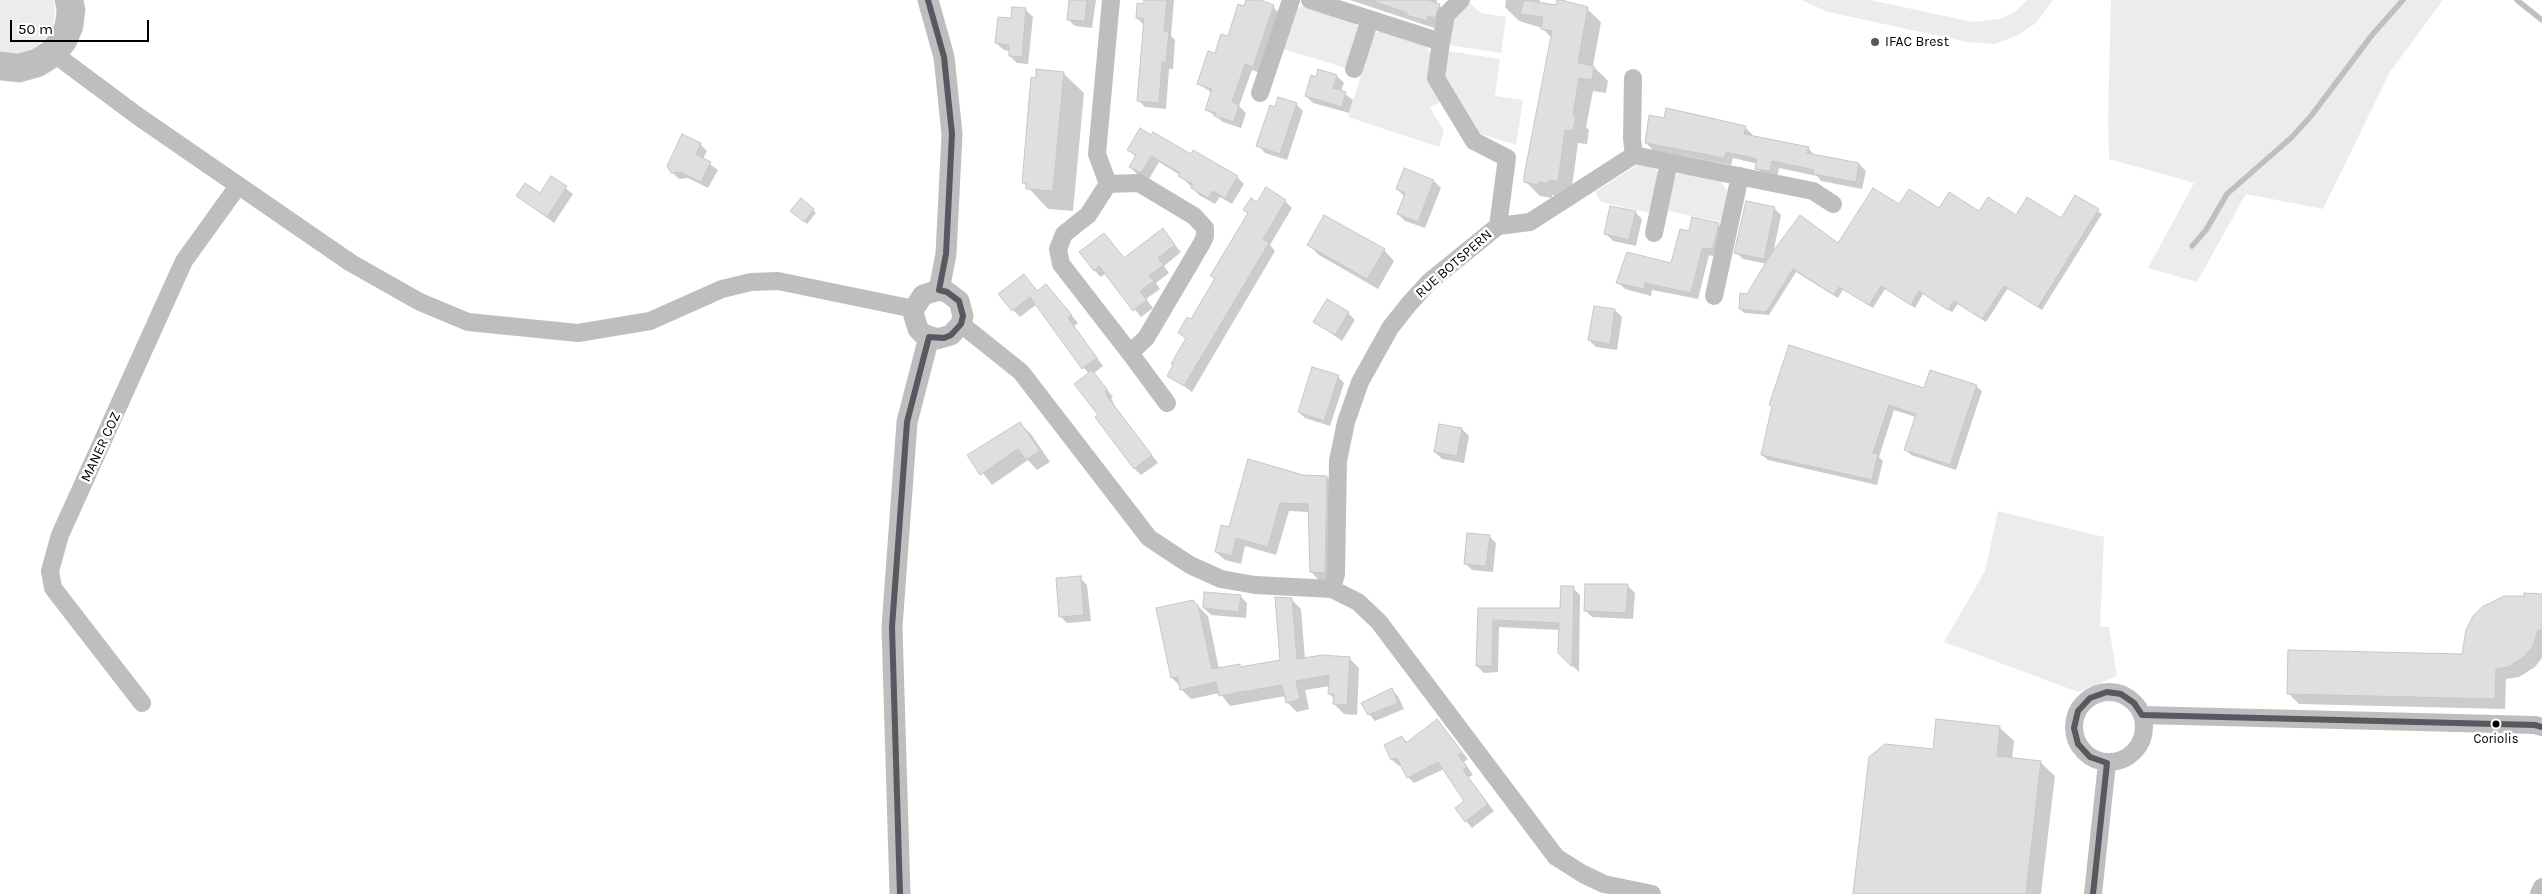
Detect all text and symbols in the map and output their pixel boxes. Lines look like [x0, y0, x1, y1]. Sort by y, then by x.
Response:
scale bar [12, 10, 151, 42]
text: 50 m [18, 20, 53, 38]
place label: IFAC Brest [1885, 34, 1949, 50]
marker: IFAC Brest [1869, 36, 1881, 48]
street label: RUE BOTSPERN [1412, 226, 1496, 302]
street label: MANER COZ [78, 409, 124, 485]
marker: Coriolis [2491, 719, 2501, 729]
place label: Coriolis [2473, 731, 2519, 747]

